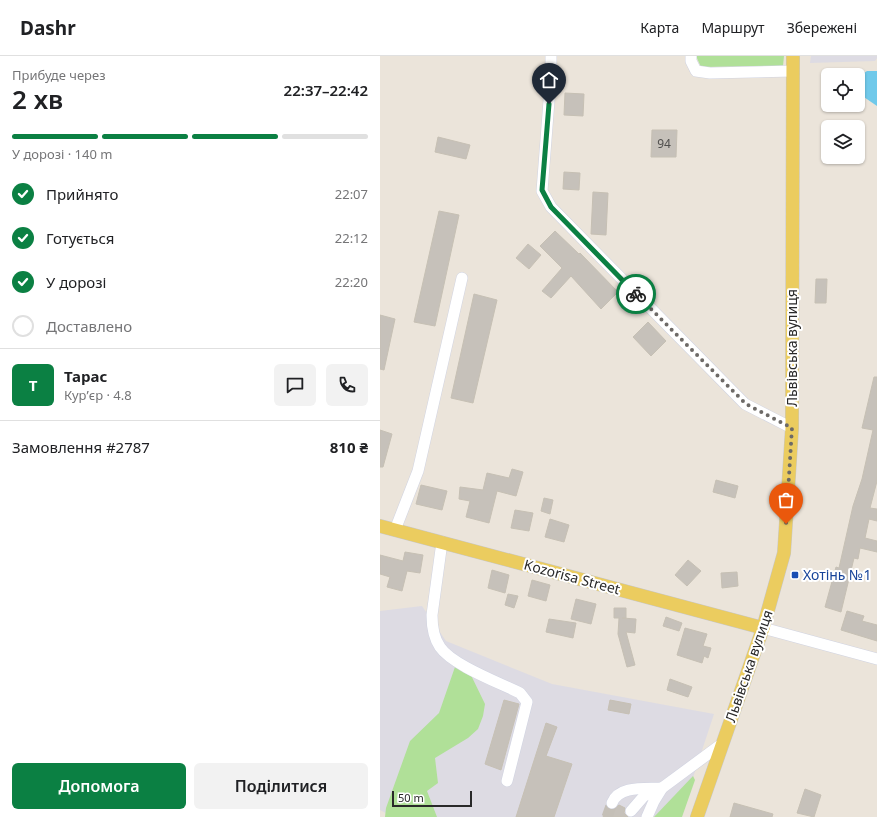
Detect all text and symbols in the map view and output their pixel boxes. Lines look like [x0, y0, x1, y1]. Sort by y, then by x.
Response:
text: Dashr [20, 15, 76, 41]
text: Карта [640, 18, 679, 37]
text: Маршрут [701, 18, 765, 37]
text: Збережені [787, 18, 857, 37]
pin [532, 63, 566, 104]
text: Прибуде через [12, 66, 106, 84]
map controls [821, 68, 865, 164]
button: locate [821, 68, 865, 112]
icon: home [538, 69, 560, 91]
text: 22:37–22:42 [284, 80, 368, 100]
text: 2 хв [12, 81, 63, 117]
button: layers [821, 120, 865, 164]
house number: 94 [657, 135, 671, 152]
text: У дорозі · 140 m [12, 145, 112, 163]
icon: check [12, 183, 34, 205]
text: Прийнято [46, 184, 118, 204]
text: 22:07 [335, 185, 368, 203]
icon: check [12, 227, 34, 249]
text: Готується [46, 228, 114, 248]
text: 22:12 [335, 229, 368, 247]
icon: check [12, 271, 34, 293]
text: У дорозі [46, 272, 106, 292]
text: 22:20 [335, 273, 368, 291]
courier [616, 274, 656, 314]
icon: bike [625, 283, 647, 305]
street label: Львівська вулиця [782, 289, 801, 407]
text: Доставлено [46, 316, 132, 336]
button: chat [274, 364, 316, 406]
button: phone [326, 364, 368, 406]
text: Тарас [64, 366, 107, 386]
text: Т [29, 375, 37, 395]
text: Кур’єр · 4.8 [64, 386, 132, 404]
text: Замовлення #2787 [12, 437, 150, 457]
text: 810 ₴ [330, 437, 368, 457]
pin [769, 483, 803, 524]
icon: bag [775, 489, 797, 511]
street label: Kozorisa Street [522, 555, 622, 598]
place label: Хотінь №1 [803, 565, 871, 584]
marker: Хотінь №1 [790, 570, 800, 580]
street label: Львівська вулиця [720, 607, 777, 725]
button: Допомога [12, 763, 186, 809]
button: Поділитися [194, 763, 368, 809]
scale bar [392, 789, 472, 808]
text: 50 m [398, 790, 424, 805]

